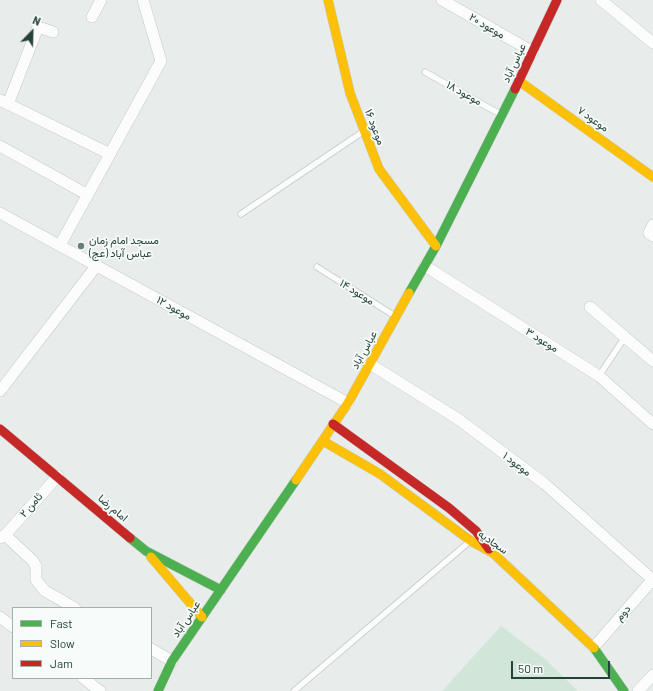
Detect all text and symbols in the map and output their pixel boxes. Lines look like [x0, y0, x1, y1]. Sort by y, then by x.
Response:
street label: موعود ۲۰ [467, 10, 507, 42]
north arrow [12, 12, 52, 52]
text: N [31, 13, 43, 28]
street label: عباس آباد [499, 41, 529, 85]
street label: موعود ۱۸ [444, 78, 484, 108]
street label: موعود ۷ [575, 103, 611, 135]
street label: موعود ۱۶ [362, 107, 388, 147]
place label: مسجد امام زمان (عج) عباس آباد [89, 233, 159, 259]
marker: مسجد امام زمان (عج) عباس آباد [76, 241, 86, 251]
street label: موعود ۱۴ [337, 276, 377, 308]
street label: موعود ۱۲ [154, 293, 194, 323]
street label: موعود ۳ [523, 325, 561, 355]
street label: عباس آباد [348, 329, 380, 371]
street label: موعود ۱ [500, 449, 534, 479]
street label: ثامن ۲ [17, 490, 45, 520]
street label: امام رضا [95, 492, 131, 524]
street label: سجادیه [476, 527, 510, 557]
street label: عباس آباد [169, 598, 203, 640]
street label: دوم [613, 602, 633, 624]
legend [12, 607, 152, 679]
text: Fast [50, 616, 73, 630]
text: Slow [50, 636, 75, 650]
scale bar [513, 653, 612, 679]
text: Jam [50, 656, 73, 670]
text: 50 m [518, 661, 543, 675]

